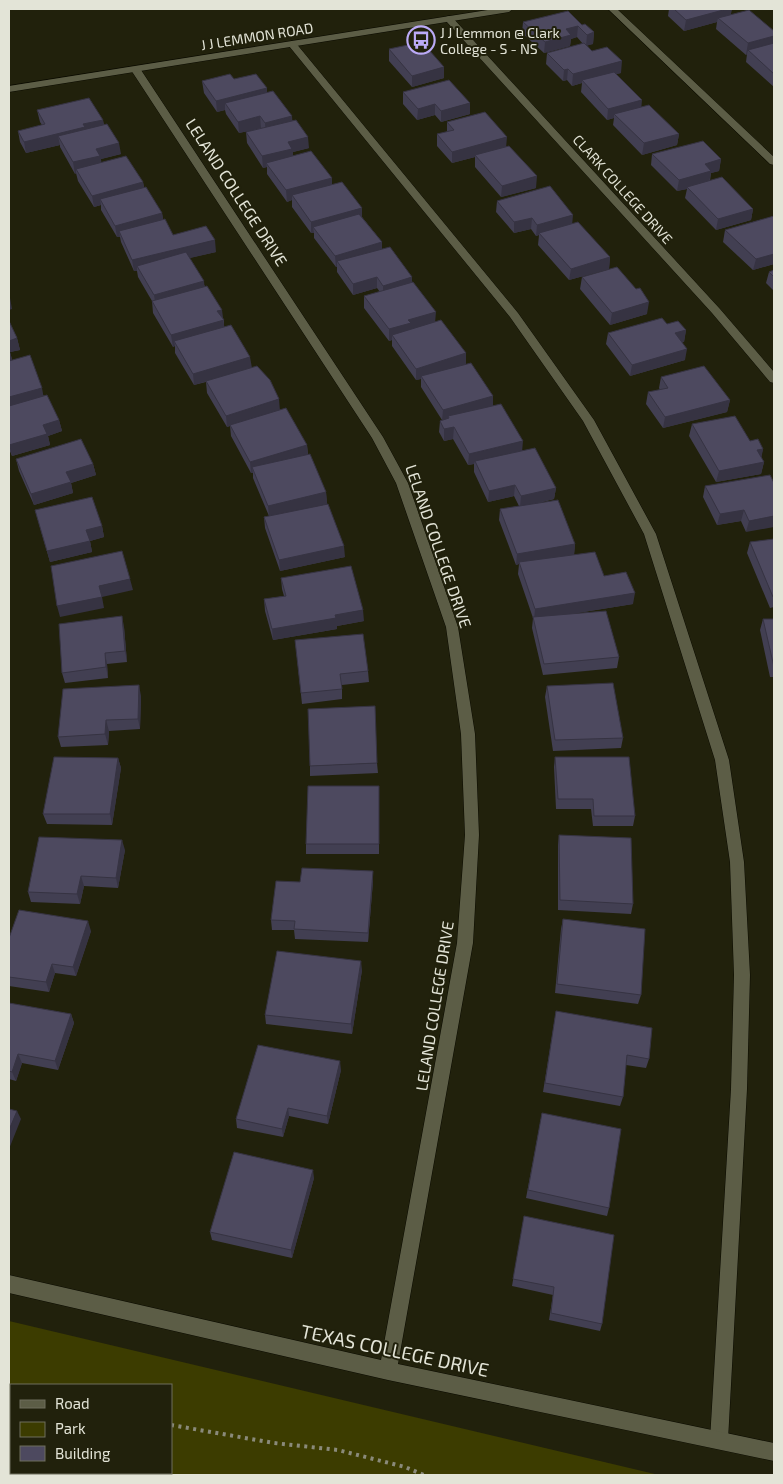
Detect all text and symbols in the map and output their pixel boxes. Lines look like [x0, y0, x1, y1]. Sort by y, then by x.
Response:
street label: J J LEMMON ROAD [200, 19, 314, 53]
place label: J J Lemmon @ Clark College - S - NS [440, 24, 560, 57]
bus stop icon: J J Lemmon @ Clark College - S - NS [406, 25, 436, 55]
street label: LELAND COLLEGE DRIVE [182, 115, 292, 269]
street label: CLARK COLLEGE DRIVE [570, 131, 677, 247]
street label: LELAND COLLEGE DRIVE [402, 462, 476, 630]
street label: LELAND COLLEGE DRIVE [411, 920, 457, 1092]
street label: TEXAS COLLEGE DRIVE [299, 1319, 491, 1381]
legend [10, 1384, 172, 1474]
text: Road [55, 1394, 90, 1412]
text: Park [55, 1419, 86, 1437]
text: Building [55, 1444, 111, 1462]

